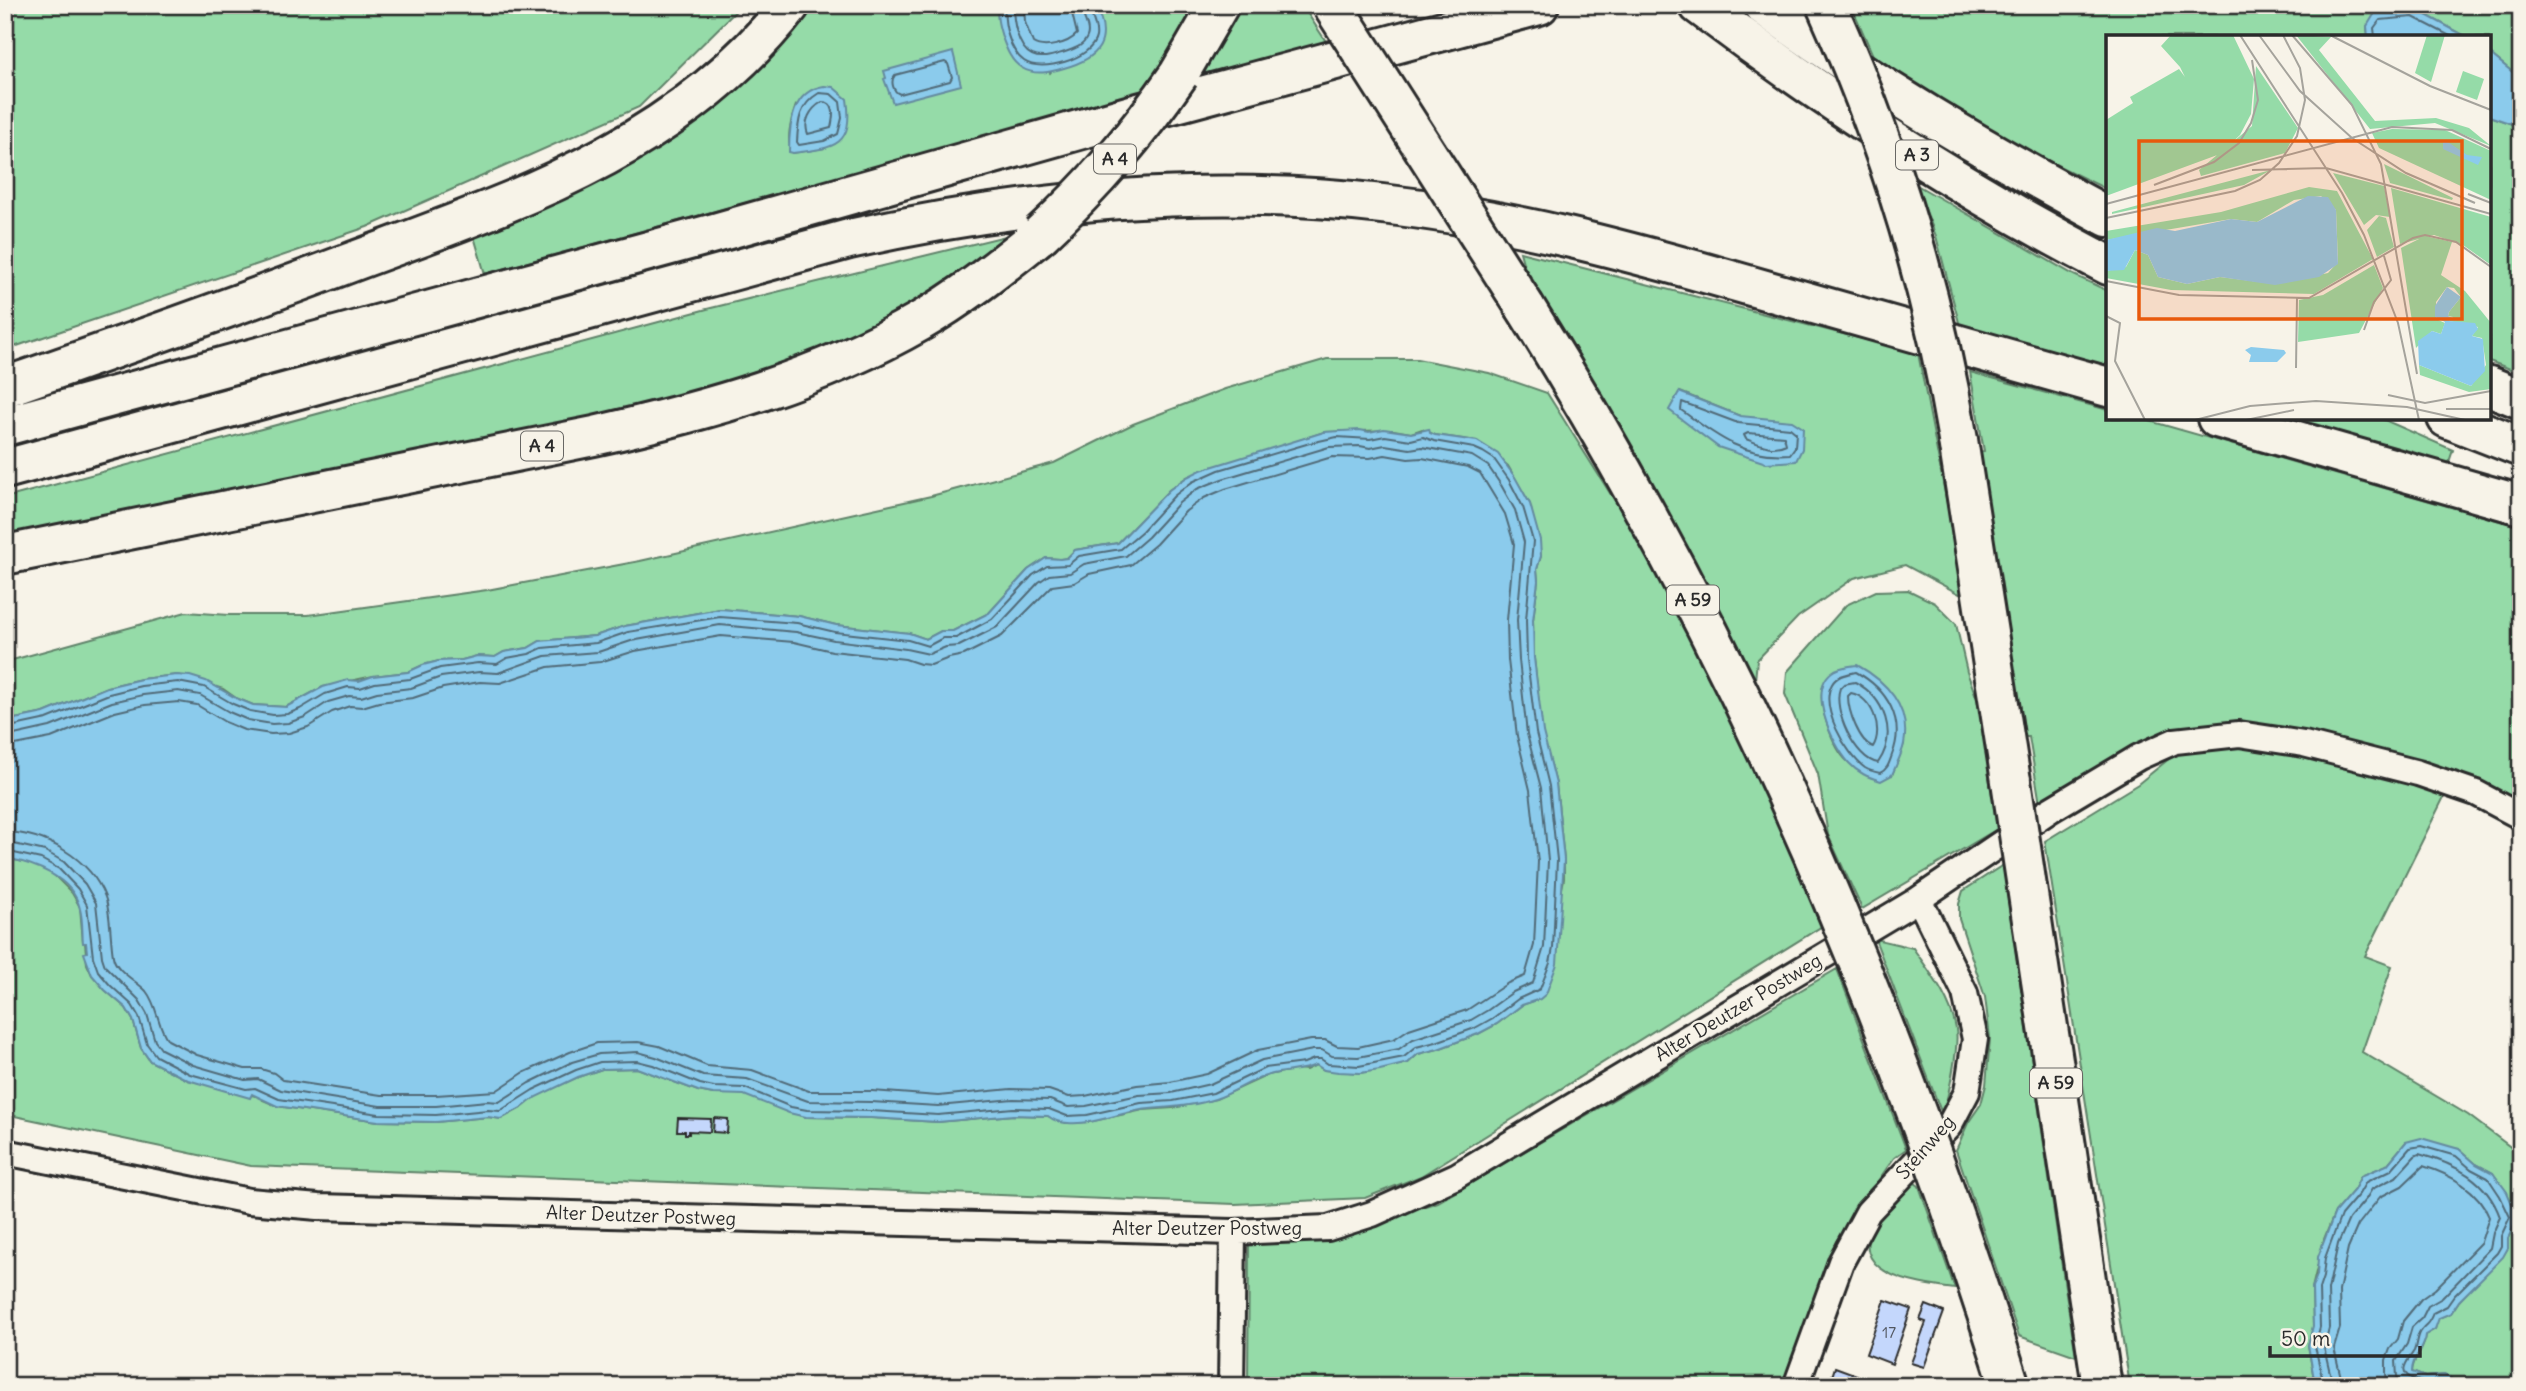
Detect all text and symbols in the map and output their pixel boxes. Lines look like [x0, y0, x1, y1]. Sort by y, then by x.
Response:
inset map [2106, 35, 2491, 420]
road number: A 3 [1896, 140, 1938, 170]
road number: A 4 [1094, 144, 1136, 174]
road number: A 4 [521, 432, 563, 461]
road number: A 59 [1667, 586, 1719, 614]
street label: Alter Deutzer Postweg [1650, 948, 1826, 1066]
road number: A 59 [2030, 1068, 2082, 1098]
street label: Steinweg [1890, 1110, 1960, 1184]
street label: Alter Deutzer Postweg [546, 1200, 736, 1230]
street label: Alter Deutzer Postweg [1112, 1216, 1302, 1240]
scale bar [2270, 1314, 2421, 1358]
house number: 17 [1882, 1322, 1896, 1342]
text: 50 m [2281, 1325, 2330, 1352]

